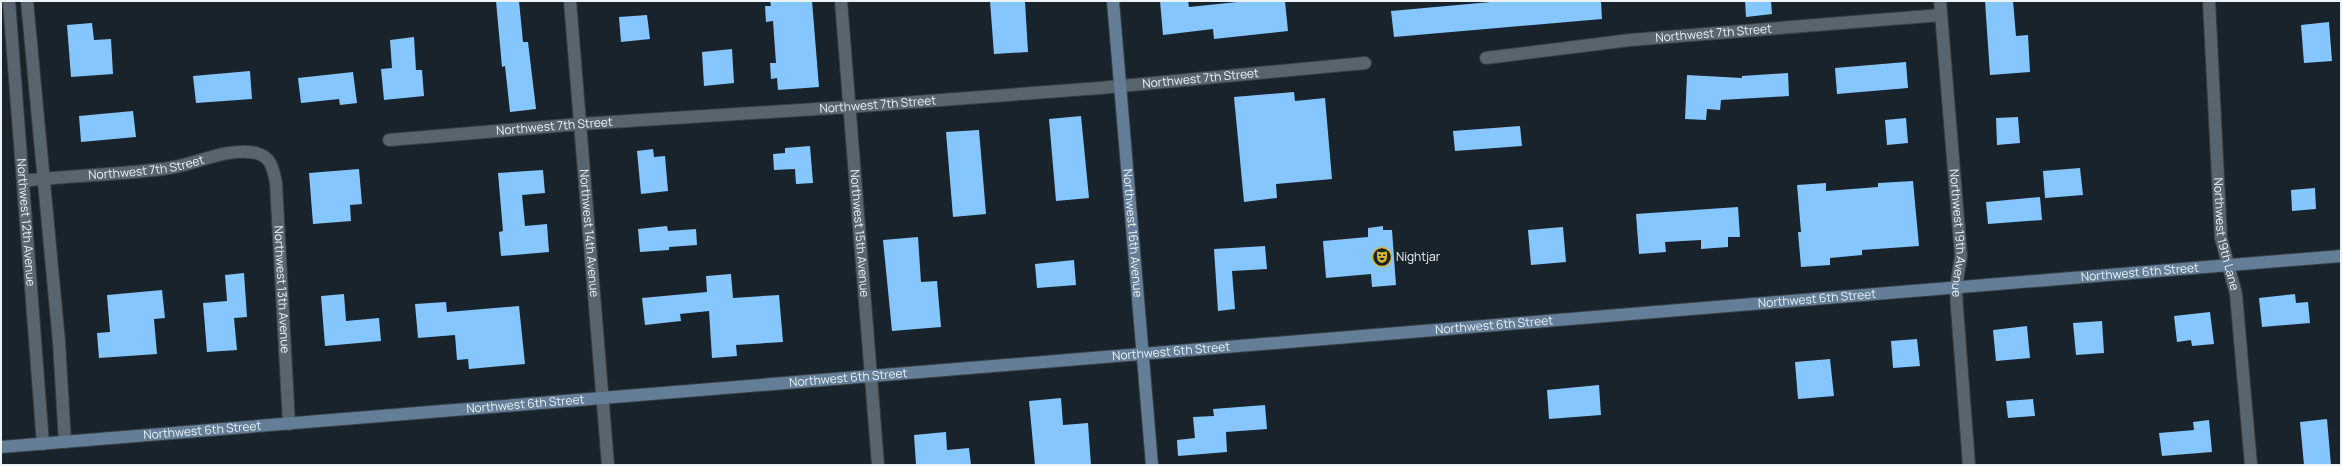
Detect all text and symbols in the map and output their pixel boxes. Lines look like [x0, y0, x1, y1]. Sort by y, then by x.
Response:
street label: Northwest 7th Street [1655, 20, 1773, 46]
street label: Northwest 7th Street [1142, 64, 1260, 92]
street label: Northwest 7th Street [819, 91, 937, 117]
street label: Northwest 7th Street [495, 113, 613, 139]
street label: Northwest 7th Street [88, 151, 206, 183]
street label: Northwest 12th Avenue [13, 158, 40, 287]
street label: Northwest 16th Avenue [1119, 168, 1147, 298]
street label: Northwest 19th Avenue [1946, 168, 1970, 297]
street label: Northwest 14th Avenue [576, 169, 603, 298]
street label: Northwest 15th Avenue [846, 169, 874, 298]
street label: Northwest 19th Lane [2210, 177, 2244, 292]
street label: Northwest 13th Avenue [270, 225, 294, 354]
theatre icon: Nightjar [1371, 246, 1393, 268]
place label: Nightjar [1396, 248, 1441, 265]
street label: Northwest 6th Street [2080, 259, 2200, 285]
street label: Northwest 6th Street [1757, 285, 1877, 312]
street label: Northwest 6th Street [1434, 311, 1554, 338]
street label: Northwest 6th Street [1111, 338, 1231, 364]
street label: Northwest 6th Street [789, 364, 908, 391]
street label: Northwest 6th Street [466, 390, 585, 417]
street label: Northwest 6th Street [143, 417, 262, 443]

